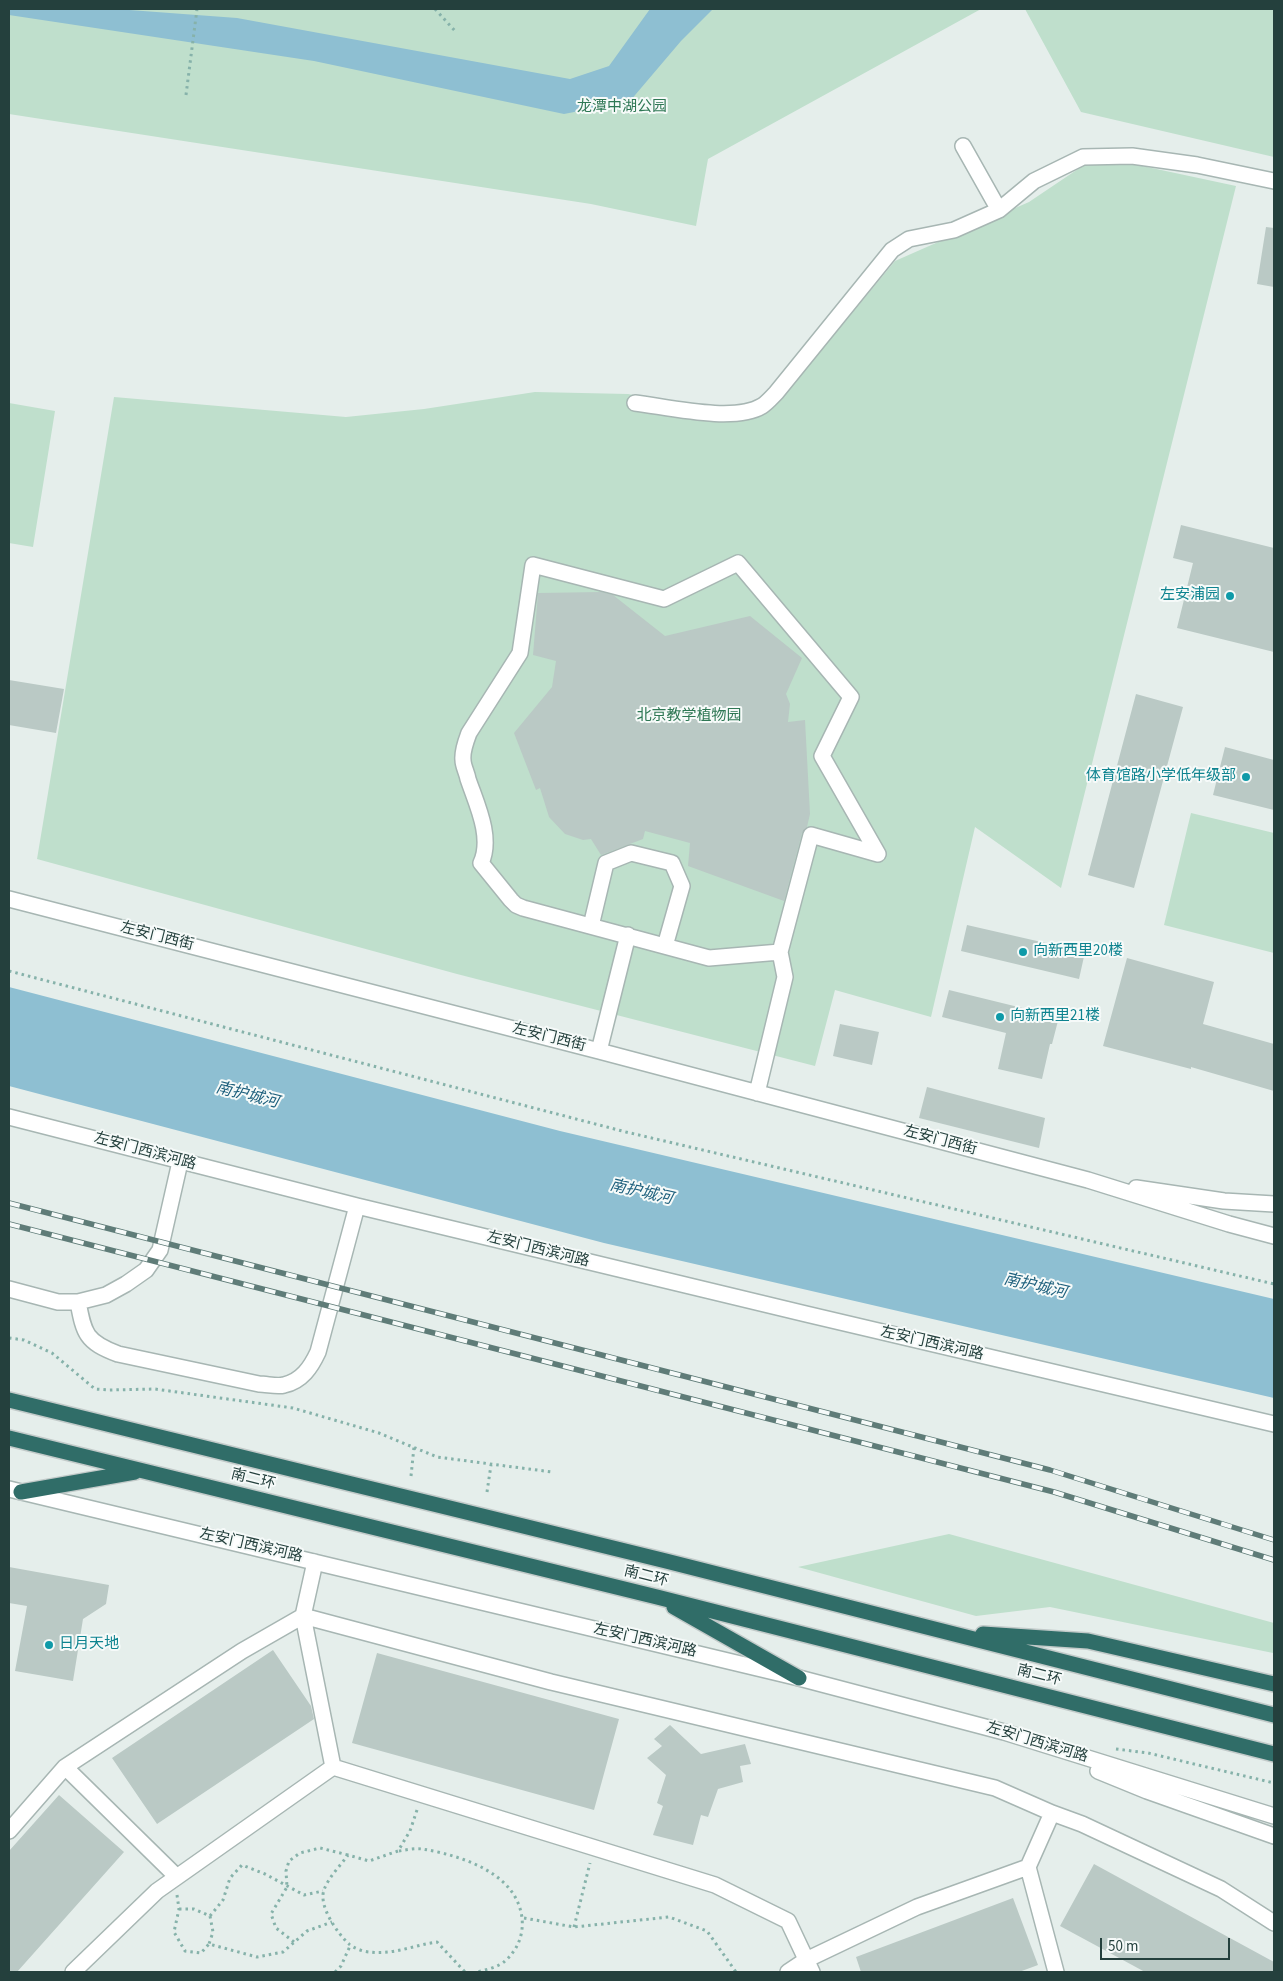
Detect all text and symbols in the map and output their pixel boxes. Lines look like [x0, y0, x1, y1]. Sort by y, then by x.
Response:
park label: 龙潭中湖公园 [577, 99, 667, 117]
place label: 左安浦园 [1160, 587, 1220, 605]
marker: 左安浦园 [1224, 590, 1236, 602]
park label: 北京教学植物园 [637, 708, 741, 726]
place label: 体育馆路小学低年级部 [1086, 768, 1236, 786]
marker: 体育馆路小学低年级部 [1240, 771, 1252, 783]
street label: 左安门西街 [118, 919, 196, 955]
place label: 向新西里20楼 [1033, 943, 1123, 961]
marker: 向新西里20楼 [1017, 946, 1029, 958]
place label: 向新西里21楼 [1010, 1008, 1100, 1026]
marker: 向新西里21楼 [994, 1011, 1006, 1023]
street label: 左安门西街 [510, 1020, 588, 1056]
water label: 南护城河 [214, 1079, 280, 1113]
street label: 左安门西街 [901, 1123, 979, 1159]
street label: 左安门西滨河路 [92, 1130, 198, 1174]
water label: 南护城河 [608, 1176, 674, 1210]
street label: 左安门西滨河路 [485, 1229, 591, 1271]
water label: 南护城河 [1002, 1270, 1068, 1304]
street label: 左安门西滨河路 [879, 1323, 985, 1365]
street label: 南二环 [229, 1466, 277, 1494]
street label: 左安门西滨河路 [198, 1525, 304, 1567]
street label: 南二环 [622, 1563, 670, 1591]
street label: 左安门西滨河路 [592, 1620, 698, 1662]
place label: 日月天地 [59, 1636, 119, 1654]
marker: 日月天地 [43, 1639, 55, 1651]
street label: 南二环 [1015, 1662, 1063, 1690]
street label: 左安门西滨河路 [984, 1719, 1090, 1767]
scale bar [1103, 1928, 1233, 1960]
text: 50 m [1108, 1936, 1138, 1957]

